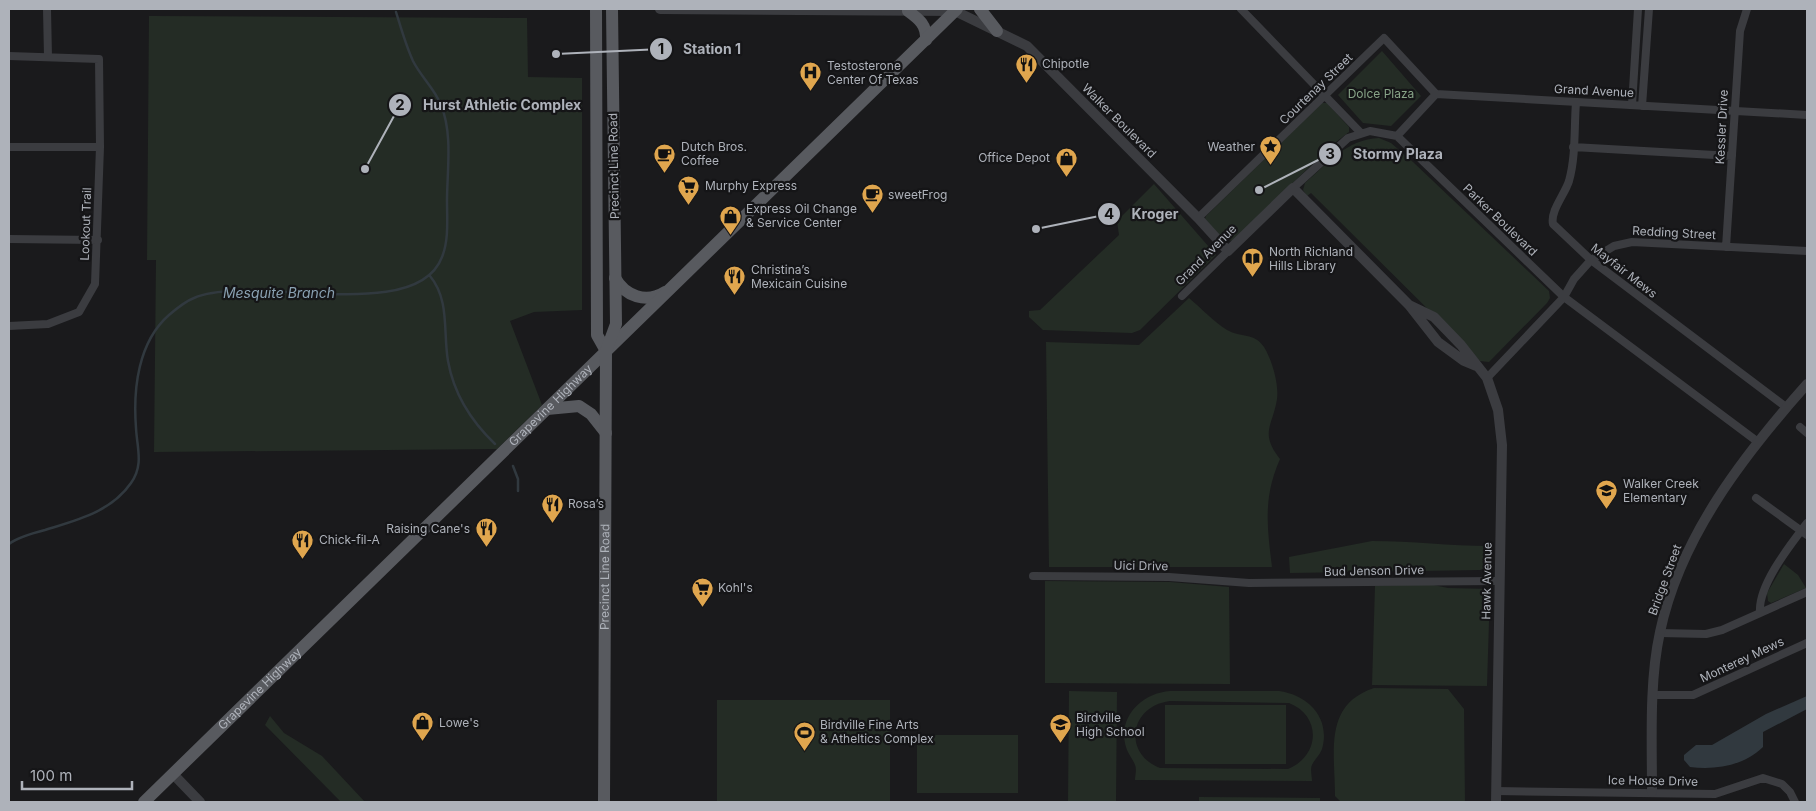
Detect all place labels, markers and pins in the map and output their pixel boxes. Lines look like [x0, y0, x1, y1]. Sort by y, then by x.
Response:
callout: Station 1 [648, 34, 751, 63]
restaurant icon: Chipotle [1014, 52, 1038, 83]
place label: Chipotle [1042, 56, 1089, 71]
place label: Testosterone Center Of Texas [827, 58, 919, 87]
hospital icon: Testosterone Center Of Texas [799, 61, 823, 92]
callout: Hurst Athletic Complex [388, 90, 591, 119]
place icon: Weather [1259, 135, 1283, 166]
place label: Dutch Bros. Coffee [681, 139, 747, 168]
place label: Weather [1207, 139, 1255, 154]
callout: Stormy Plaza [1318, 139, 1453, 168]
cafe icon: Dutch Bros. Coffee [653, 142, 677, 173]
shop icon: Office Depot [1054, 146, 1078, 177]
place label: Office Depot [978, 150, 1050, 165]
supermarket icon: Murphy Express [677, 174, 701, 205]
place label: Murphy Express [705, 178, 797, 193]
cafe icon: sweetFrog [860, 183, 884, 214]
place label: sweetFrog [888, 187, 947, 202]
callout: Kroger [1096, 200, 1188, 229]
place label: Express Oil Change & Service Center [746, 201, 857, 230]
shop icon: Express Oil Change & Service Center [718, 204, 742, 235]
place label: North Richland Hills Library [1269, 244, 1353, 273]
library icon: North Richland Hills Library [1241, 247, 1265, 278]
place label: Christina’s Mexicain Cuisine [751, 262, 847, 291]
restaurant icon: Christina’s Mexicain Cuisine [723, 265, 747, 296]
place label: Walker Creek Elementary [1623, 476, 1699, 505]
school or university icon: Walker Creek Elementary [1595, 479, 1619, 510]
restaurant icon: Rosa’s [540, 492, 564, 523]
place label: Rosa’s [568, 496, 604, 511]
restaurant icon: Raising Cane's [474, 517, 498, 548]
place label: Raising Cane's [386, 521, 470, 536]
restaurant icon: Chick-fil-A [291, 528, 315, 559]
place label: Chick-fil-A [319, 532, 380, 547]
supermarket icon: Kohl's [690, 576, 714, 607]
place label: Kohl's [718, 580, 753, 595]
place label: Birdville High School [1076, 710, 1145, 739]
shop icon: Lowe's [411, 711, 435, 742]
school or university icon: Birdville High School [1048, 713, 1072, 744]
place label: Lowe's [439, 715, 479, 730]
place label: Birdville Fine Arts & Atheltics Complex [820, 717, 934, 746]
sports icon: Birdville Fine Arts & Atheltics Complex [792, 720, 816, 751]

